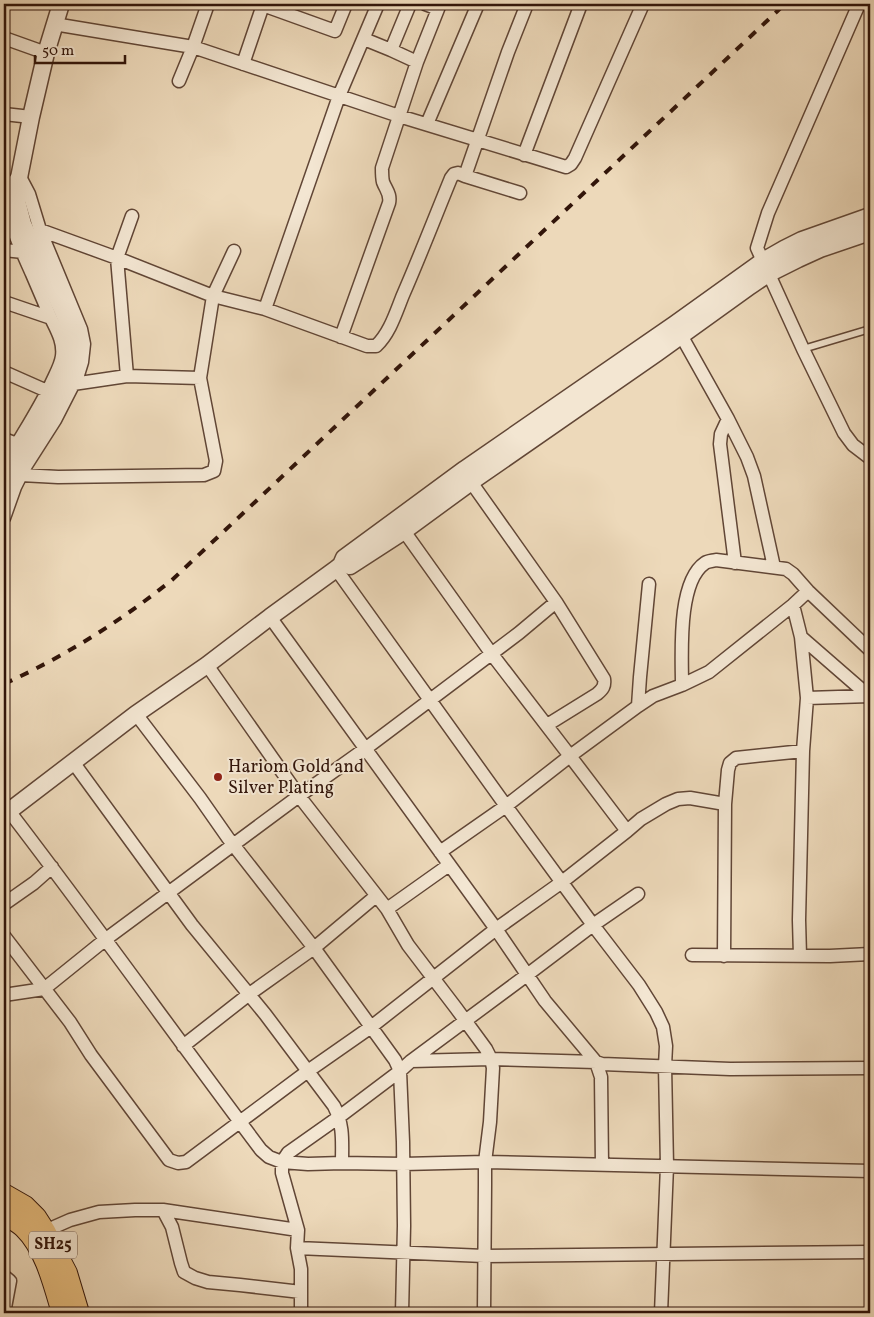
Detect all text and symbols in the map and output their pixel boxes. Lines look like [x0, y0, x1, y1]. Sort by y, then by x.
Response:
scale bar [35, 32, 125, 64]
text: 50 m [42, 41, 74, 62]
place label: Hariom Gold and Silver Plating [228, 755, 364, 801]
marker: Hariom Gold and Silver Plating [212, 771, 224, 783]
road number: SH25 [29, 1232, 77, 1258]

